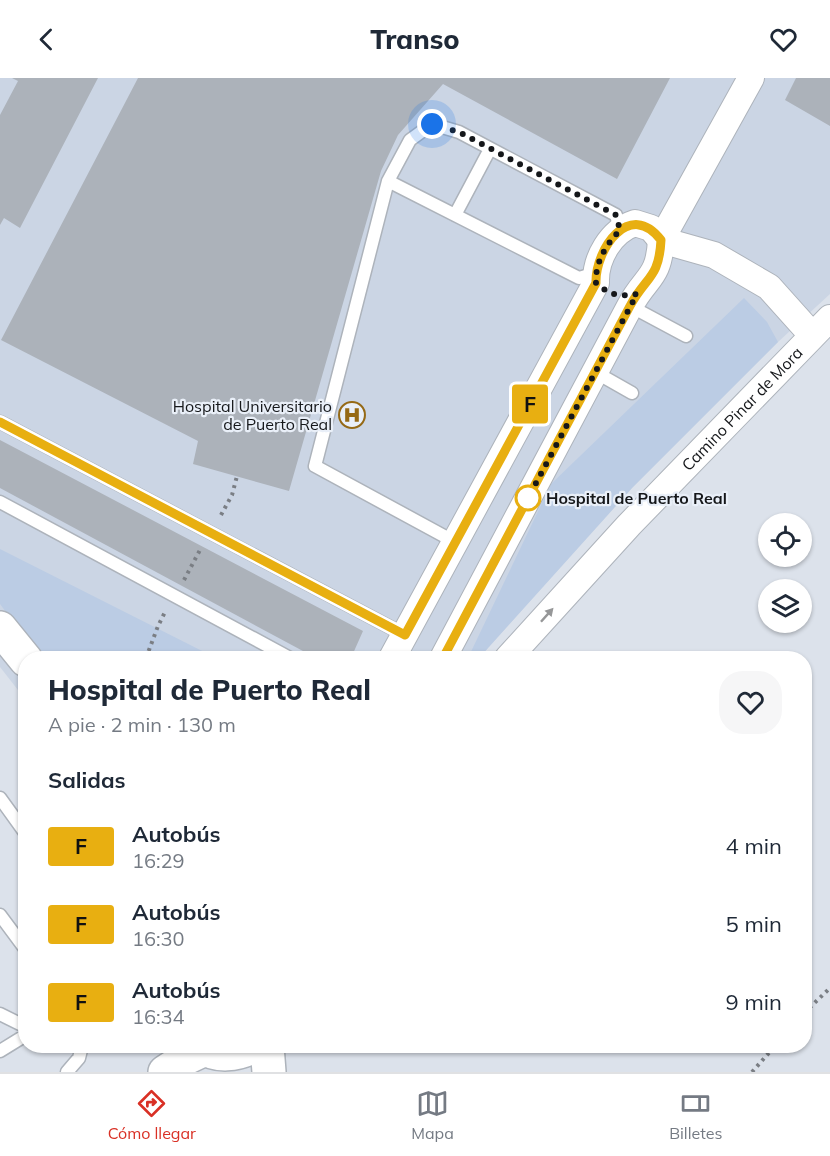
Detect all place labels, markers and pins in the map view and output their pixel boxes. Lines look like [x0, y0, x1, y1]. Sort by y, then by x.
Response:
place label: Hospital Universitario de Puerto Real [173, 396, 332, 434]
hospital icon: Hospital Universitario de Puerto Real [337, 400, 367, 430]
marker: Hospital de Puerto Real [515, 485, 541, 511]
place label: Hospital de Puerto Real [546, 488, 727, 508]

